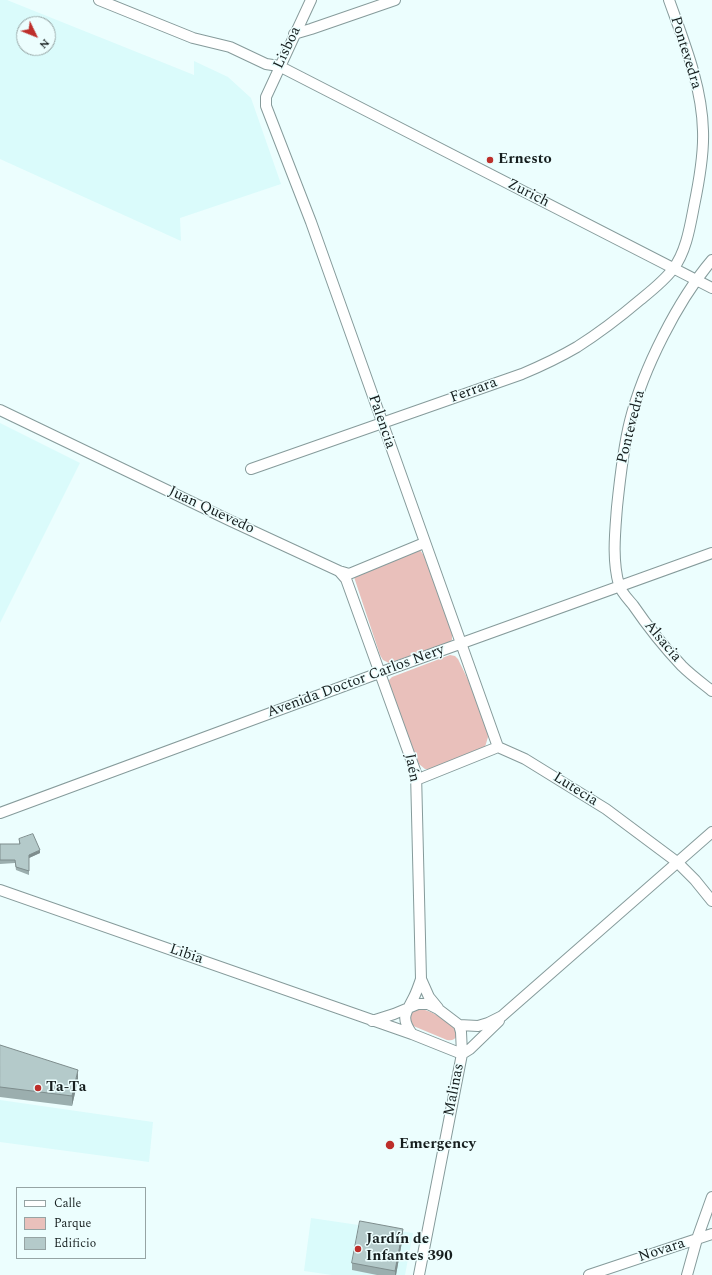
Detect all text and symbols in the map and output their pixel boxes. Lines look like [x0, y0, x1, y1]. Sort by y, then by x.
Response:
street label: Pontevedra [665, 15, 705, 91]
north arrow [16, 16, 56, 56]
street label: Lisboa [270, 24, 306, 72]
text: N [35, 35, 54, 53]
place label: Ernesto [498, 151, 552, 169]
marker: Ernesto [485, 155, 495, 165]
street label: Zurich [504, 176, 552, 212]
street label: Ferrara [448, 374, 500, 408]
street label: Pontevedra [614, 388, 650, 466]
street label: Palencia [363, 393, 399, 451]
street label: Juan Quevedo [165, 483, 257, 539]
street label: Alsacia [640, 618, 684, 666]
street label: Avenida Doctor Carlos Nery [265, 642, 447, 722]
street label: Jaén [399, 752, 423, 784]
street label: Lutecia [549, 769, 601, 811]
street label: Libia [167, 941, 205, 969]
street label: Malinas [441, 1062, 469, 1118]
place label: Ta-Ta [46, 1079, 87, 1097]
marker: Ta-Ta [33, 1083, 43, 1093]
place label: Emergency [399, 1136, 476, 1154]
marker: Emergency [384, 1139, 396, 1151]
legend [16, 1187, 146, 1259]
text: Calle [54, 1194, 81, 1213]
text: Parque [54, 1214, 91, 1233]
place label: Jardín de Infantes 390 [366, 1231, 453, 1266]
text: Edificio [54, 1234, 96, 1253]
street label: Novara [636, 1235, 688, 1267]
marker: Jardín de Infantes 390 [353, 1244, 363, 1254]

